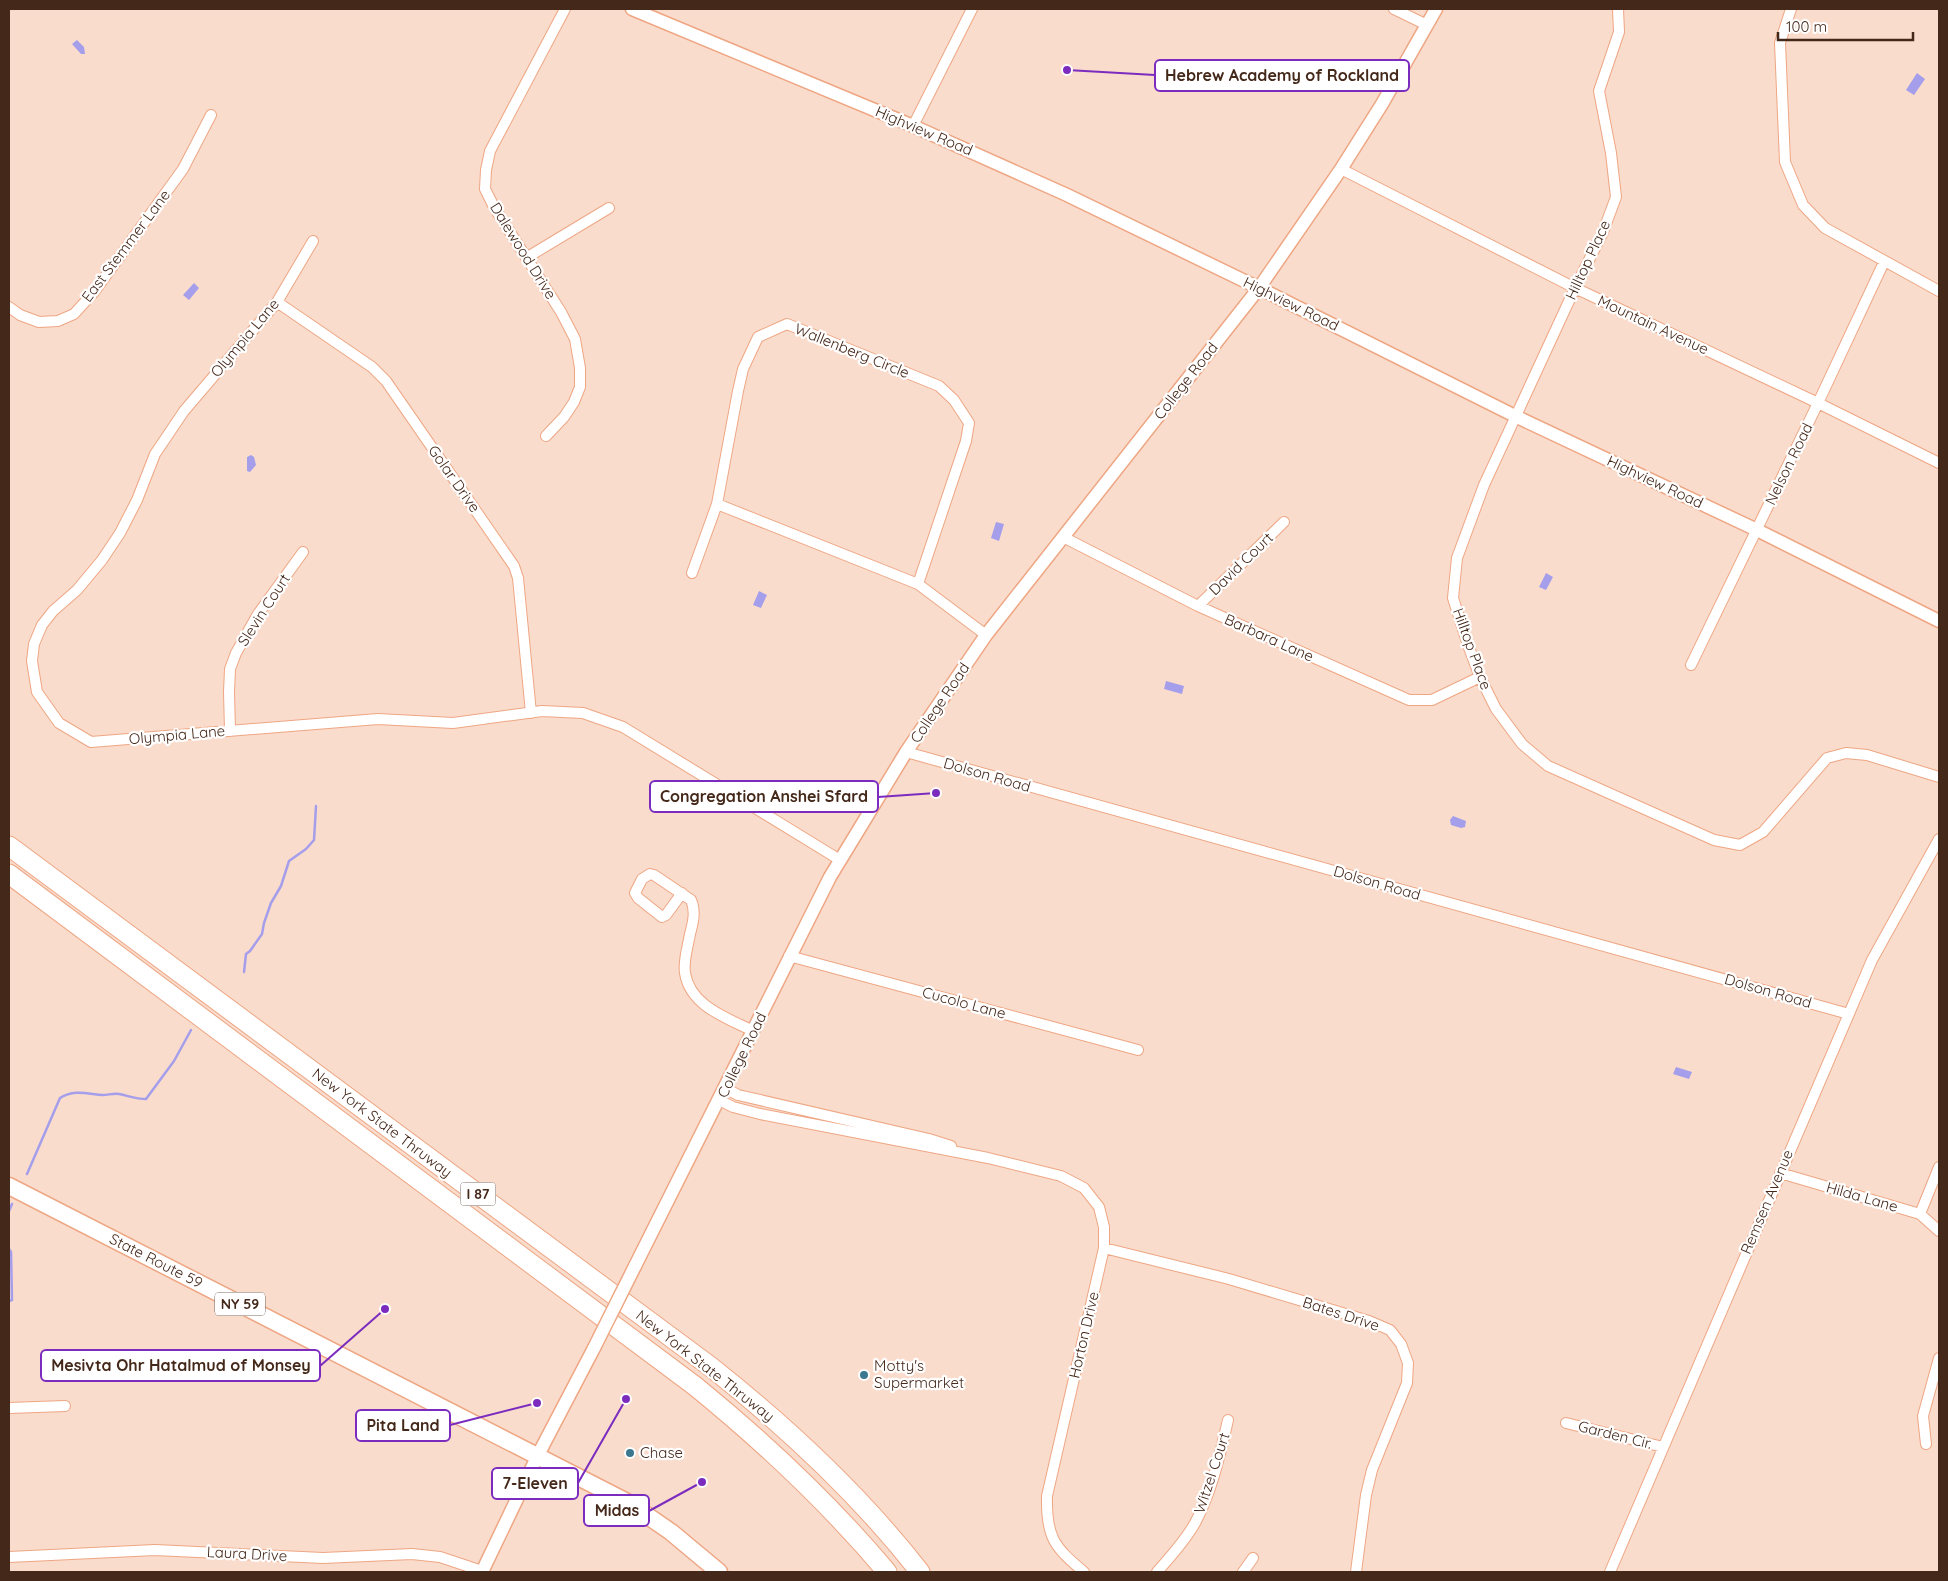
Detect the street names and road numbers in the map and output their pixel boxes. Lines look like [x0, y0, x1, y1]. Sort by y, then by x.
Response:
street label: Highview Road [873, 101, 976, 160]
street label: East Stemmer Lane [77, 186, 174, 306]
street label: Dalewood Drive [486, 199, 561, 303]
street label: Hilltop Place [1561, 217, 1614, 303]
street label: Highview Road [1240, 272, 1342, 335]
street label: Mountain Avenue [1595, 291, 1712, 359]
street label: Olympia Lane [206, 295, 283, 381]
street label: Wallenberg Circle [792, 319, 912, 382]
street label: College Road [1150, 338, 1222, 423]
street label: Nelson Road [1761, 420, 1817, 508]
street label: Golar Drive [424, 441, 485, 516]
street label: Highview Road [1604, 451, 1706, 512]
street label: David Court [1204, 528, 1277, 599]
street label: Slevin Court [233, 570, 294, 649]
street label: Hilltop Place [1449, 605, 1496, 692]
street label: Barbara Lane [1222, 609, 1317, 666]
street label: College Road [906, 659, 973, 747]
street label: Olympia Lane [128, 721, 226, 748]
street label: Dolson Road [942, 753, 1033, 796]
street label: Dolson Road [1332, 861, 1423, 904]
street label: Dolson Road [1723, 969, 1814, 1012]
street label: Cucolo Lane [920, 982, 1008, 1023]
street label: College Road [713, 1009, 770, 1101]
street label: New York State Thruway [308, 1064, 456, 1182]
street label: Remsen Avenue [1736, 1147, 1797, 1257]
street label: Hilda Lane [1824, 1177, 1900, 1216]
road number: I 87 [460, 1182, 496, 1206]
street label: State Route 59 [107, 1229, 206, 1292]
street label: Horton Drive [1064, 1290, 1103, 1380]
road number: NY 59 [215, 1292, 265, 1316]
street label: Bates Drive [1300, 1292, 1382, 1335]
street label: New York State Thruway [632, 1306, 778, 1426]
street label: Garden Cir. [1576, 1416, 1654, 1453]
street label: Witzel Court [1189, 1430, 1234, 1516]
street label: Laura Drive [206, 1542, 288, 1565]

